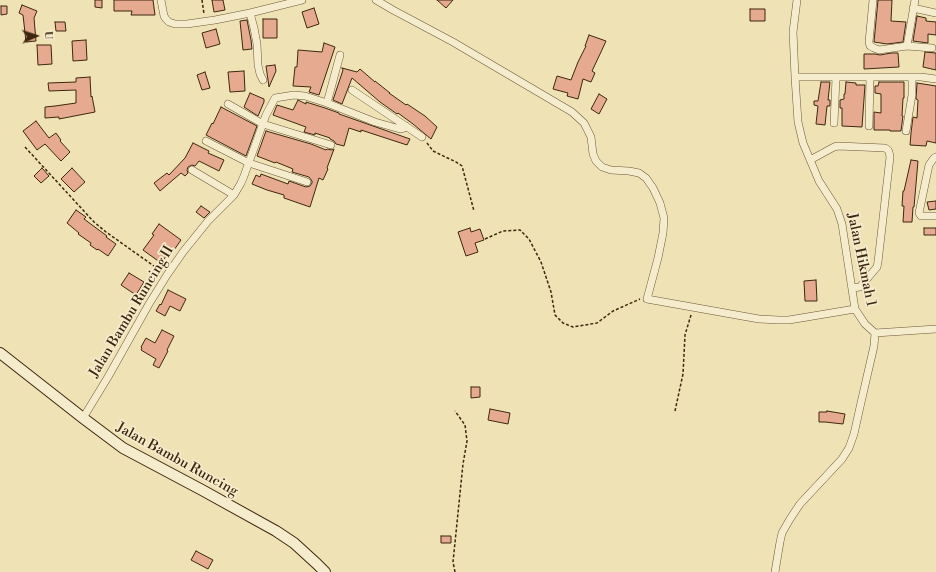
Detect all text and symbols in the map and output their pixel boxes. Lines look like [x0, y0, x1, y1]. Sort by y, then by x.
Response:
north arrow [16, 16, 56, 56]
text: U [41, 31, 55, 40]
street label: Jalan Hikmah 1 [843, 212, 879, 308]
street label: Jalan Bambu Runcing II [86, 243, 178, 381]
street label: Jalan Bambu Runcing [113, 419, 241, 501]

